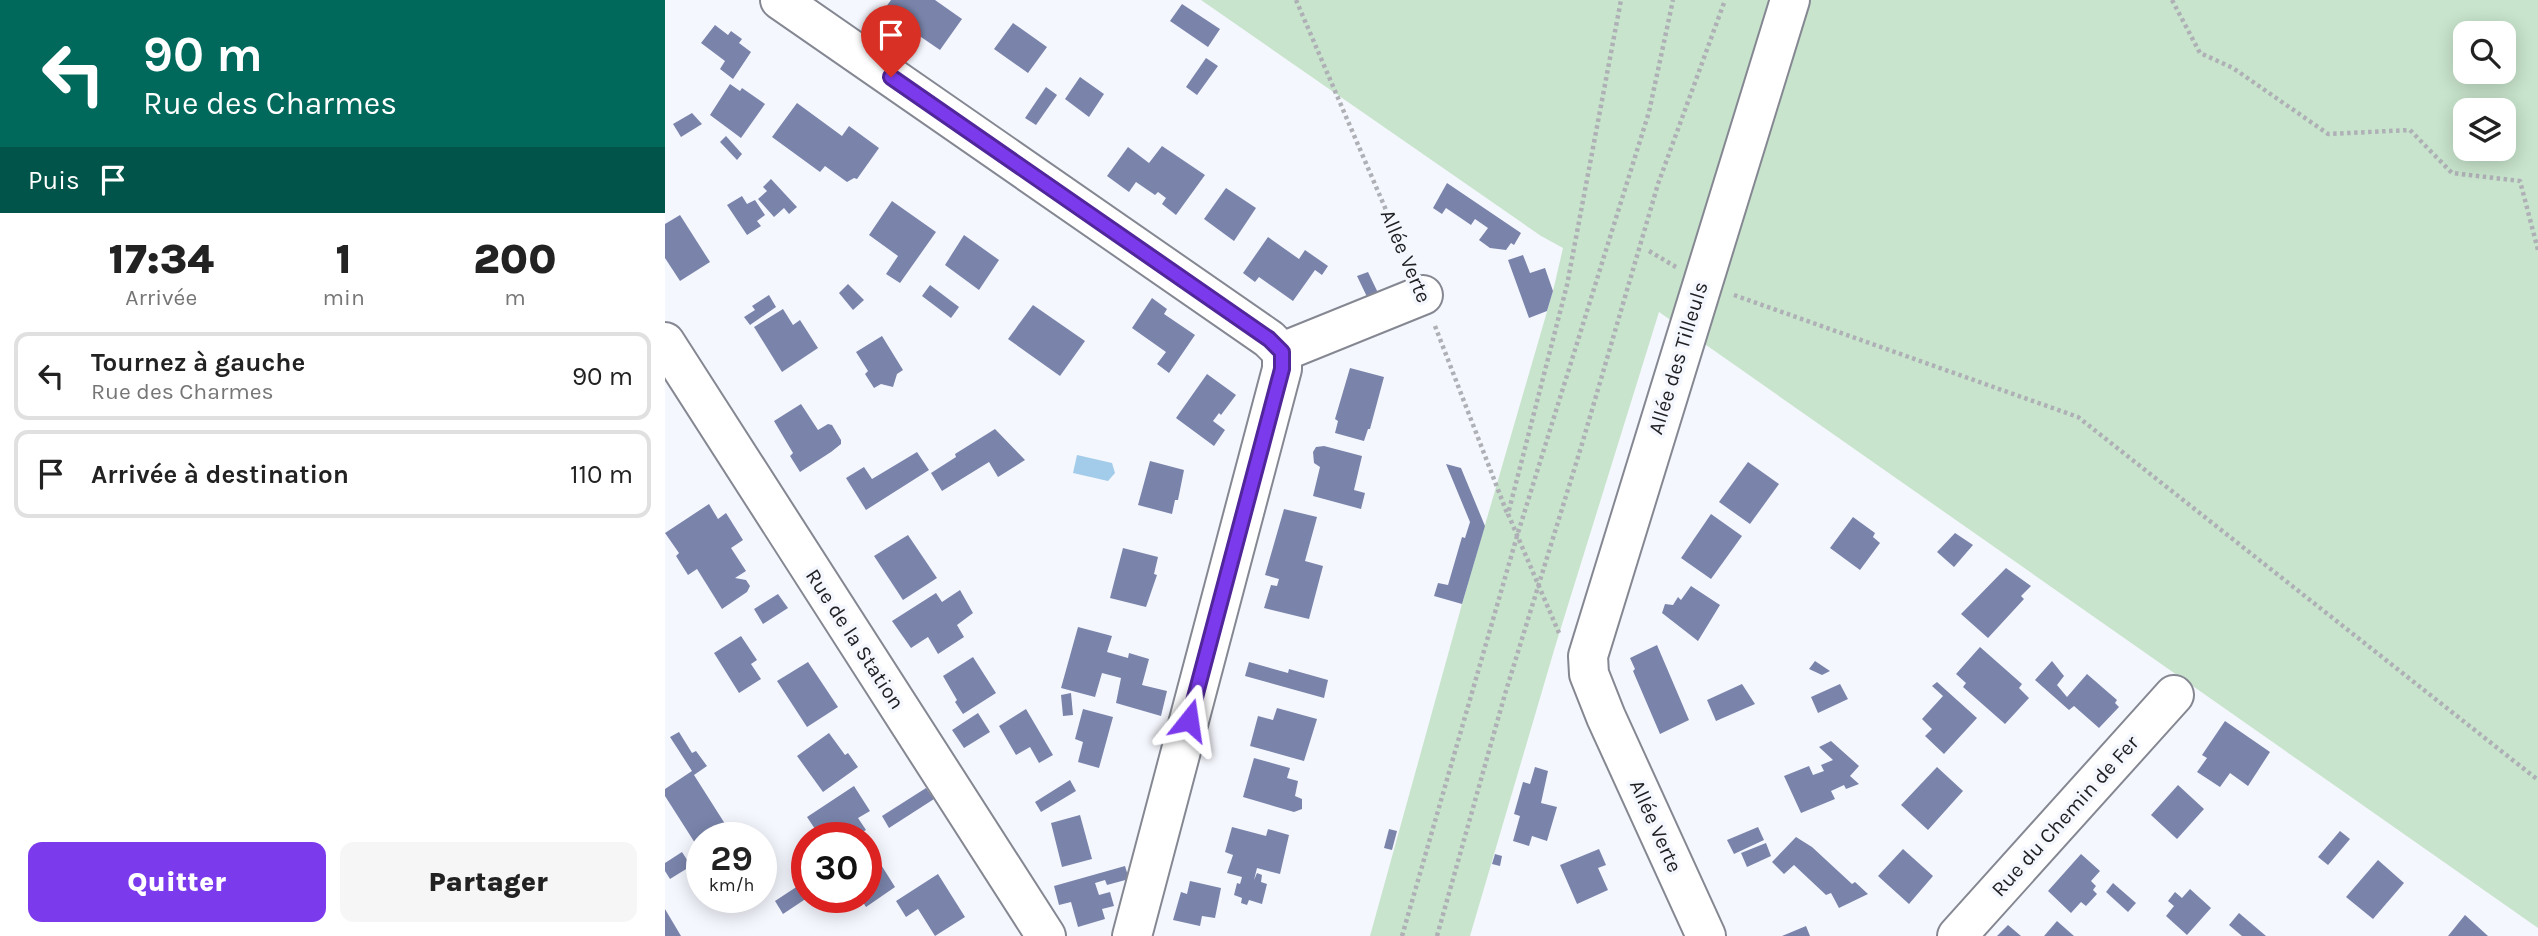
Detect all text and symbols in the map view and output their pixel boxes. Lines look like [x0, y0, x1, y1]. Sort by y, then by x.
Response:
pin [861, 5, 921, 77]
icon: arrive [872, 16, 910, 54]
map controls [2453, 21, 2516, 161]
button: search [2453, 21, 2516, 84]
text: 90 m [143, 26, 263, 83]
icon: left [28, 28, 119, 119]
text: Rue des Charmes [143, 85, 397, 122]
button: layers [2453, 98, 2516, 161]
icon: arrive [94, 161, 132, 199]
text: Puis [28, 165, 80, 196]
street label: Allée Verte [1376, 206, 1436, 306]
text: 17:34 [109, 234, 214, 284]
text: 1 [336, 234, 352, 284]
text: 200 [473, 234, 556, 284]
street label: Allée des Tilleuls [1643, 279, 1713, 437]
text: Arrivée [125, 284, 197, 311]
text: min [323, 284, 365, 311]
text: m [504, 284, 526, 311]
text: Tournez à gauche [91, 347, 305, 378]
icon: left [32, 357, 70, 395]
text: 90 m [572, 361, 633, 392]
text: Rue des Charmes [91, 378, 274, 405]
icon: arrive [32, 455, 70, 493]
text: Arrivée à destination [91, 459, 349, 490]
text: 110 m [570, 459, 633, 490]
street label: Rue de la Station [801, 564, 909, 714]
position arrow [1152, 683, 1226, 757]
street label: Rue du Chemin de Fer [1986, 730, 2144, 901]
street label: Allée Verte [1625, 776, 1687, 876]
speed limit sign: 30 [791, 822, 882, 913]
text: 29 [710, 838, 753, 879]
button: Quitter [28, 842, 326, 922]
button: Partager [340, 842, 637, 922]
text: km/h [709, 874, 754, 896]

